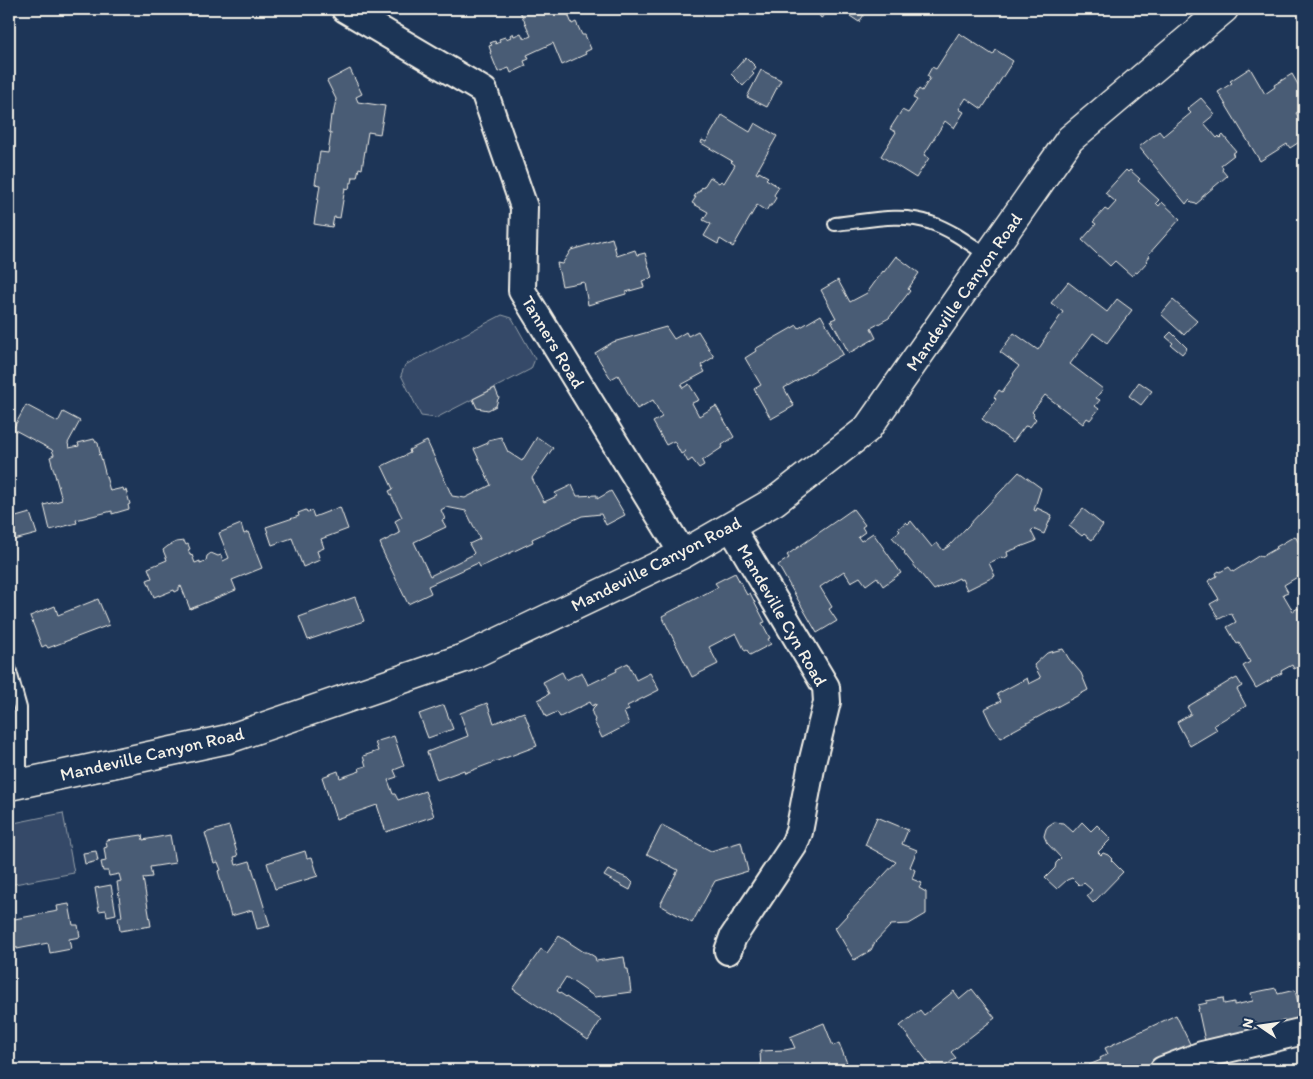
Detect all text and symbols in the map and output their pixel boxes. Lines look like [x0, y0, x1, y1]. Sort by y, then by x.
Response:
street label: Mandeville Canyon Road [901, 208, 1027, 375]
street label: Tanners Road [517, 292, 589, 393]
street label: Mandeville Canyon Road [567, 511, 745, 617]
street label: Mandeville Cyn Road [732, 540, 832, 690]
street label: Mandeville Canyon Road [58, 722, 246, 786]
north arrow [1236, 1002, 1286, 1052]
text: N [1238, 1017, 1257, 1030]

